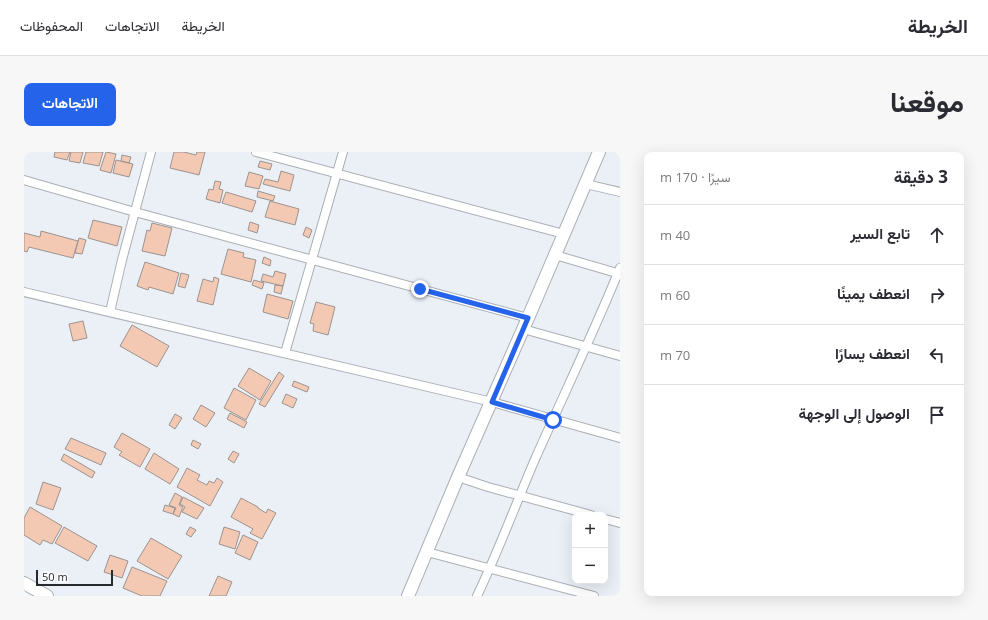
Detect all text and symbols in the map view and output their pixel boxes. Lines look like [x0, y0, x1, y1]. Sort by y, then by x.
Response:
text: الخريطة [908, 13, 968, 39]
text: المحفوظات [20, 16, 83, 35]
text: الاتجاهات [105, 16, 159, 35]
text: الخريطة [181, 16, 225, 35]
text: موقعنا [890, 82, 964, 120]
button: الاتجاهات [24, 83, 116, 126]
text: 3 دقيقة [894, 165, 948, 188]
text: سيرًا · 170 m [660, 168, 730, 186]
text: تابع السير [850, 223, 910, 243]
icon: ahead [926, 224, 948, 246]
text: 40 m [660, 226, 690, 244]
route end [411, 280, 429, 298]
text: انعطف يمينًا [837, 283, 910, 303]
icon: right [926, 284, 948, 306]
text: 60 m [660, 286, 690, 304]
text: انعطف يسارًا [835, 343, 910, 363]
icon: left [926, 344, 948, 366]
text: 70 m [660, 346, 690, 364]
text: الوصول إلى الوجهة [799, 403, 910, 423]
icon: arrive [926, 404, 948, 426]
route start [544, 411, 562, 429]
map controls [572, 512, 608, 584]
button: + [572, 512, 608, 548]
button: − [572, 548, 608, 584]
scale bar [36, 568, 113, 587]
text: 50 m [42, 569, 68, 584]

